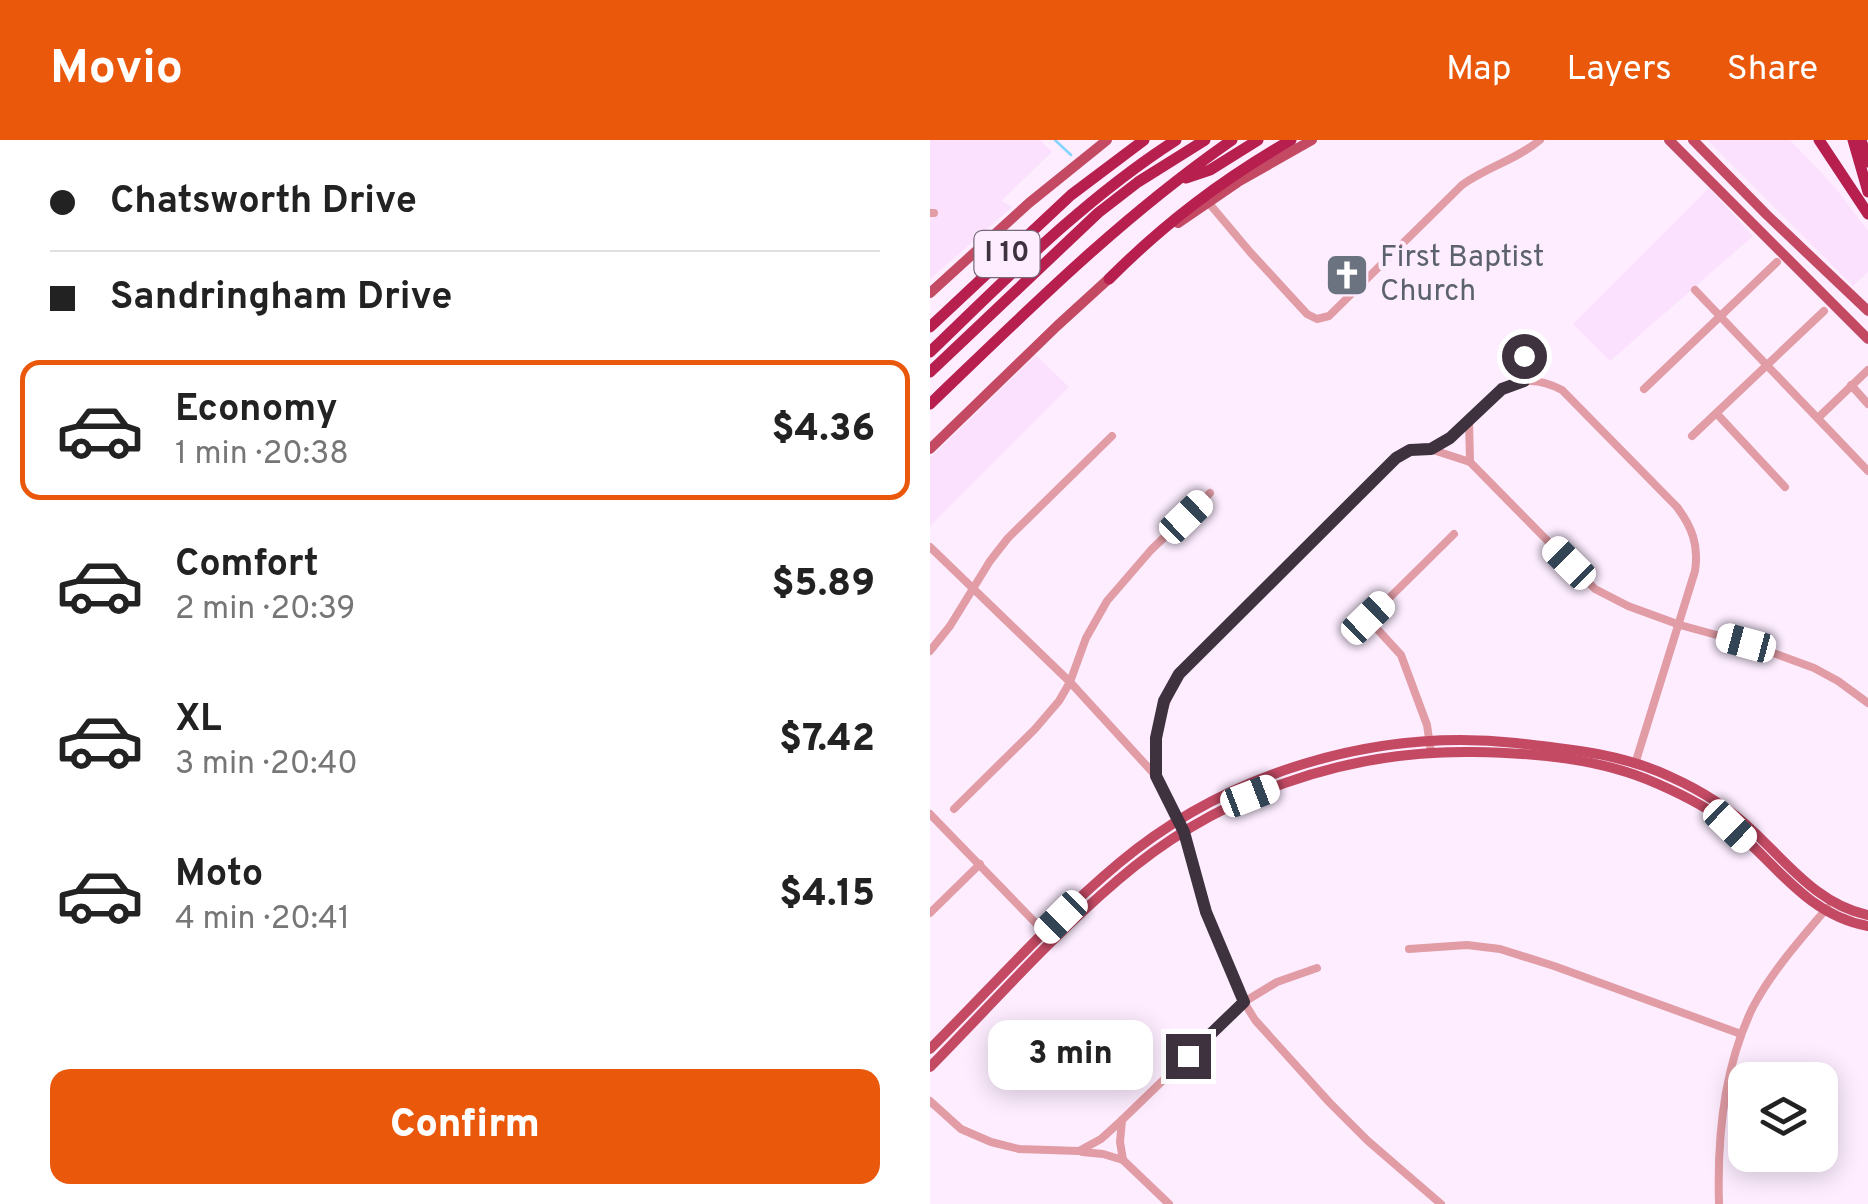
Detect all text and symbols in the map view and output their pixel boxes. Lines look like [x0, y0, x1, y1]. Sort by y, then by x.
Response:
text: Movio [50, 40, 183, 100]
text: Map [1446, 48, 1512, 92]
text: Layers [1567, 48, 1672, 92]
text: Share [1727, 48, 1818, 92]
text: Chatsworth Drive [110, 178, 417, 227]
road number: I 10 [974, 231, 1040, 277]
place label: First Baptist Church [1380, 240, 1544, 311]
church icon: First Baptist Church [1324, 252, 1370, 298]
text: Sandringham Drive [110, 274, 452, 323]
route start [1502, 334, 1547, 379]
icon: car [55, 385, 145, 475]
text: Economy [175, 386, 337, 435]
text: $4.36 [771, 406, 875, 455]
text: 1 min · 20:38 [175, 435, 349, 475]
car [1154, 485, 1218, 549]
car [1537, 531, 1601, 595]
icon: car [55, 540, 145, 630]
text: Comfort [175, 541, 319, 590]
text: $5.89 [771, 561, 875, 610]
car [1336, 586, 1400, 650]
text: 2 min · 20:39 [175, 590, 355, 630]
car [1713, 621, 1779, 665]
icon: car [55, 695, 145, 785]
text: XL [175, 696, 222, 745]
text: $7.42 [779, 716, 875, 765]
text: 3 min · 20:40 [175, 745, 358, 785]
car [1217, 771, 1283, 821]
car [1698, 794, 1762, 858]
icon: car [55, 850, 145, 940]
text: Moto [175, 851, 263, 900]
text: $4.15 [779, 871, 875, 920]
car [1029, 885, 1093, 949]
text: 4 min · 20:41 [175, 900, 350, 940]
callout: 3 min [988, 1021, 1153, 1091]
route end [1166, 1034, 1211, 1079]
text: 3 min [1028, 1035, 1113, 1075]
map controls [1728, 1062, 1838, 1172]
button: layers [1728, 1062, 1838, 1172]
button: Confirm [50, 1069, 880, 1184]

